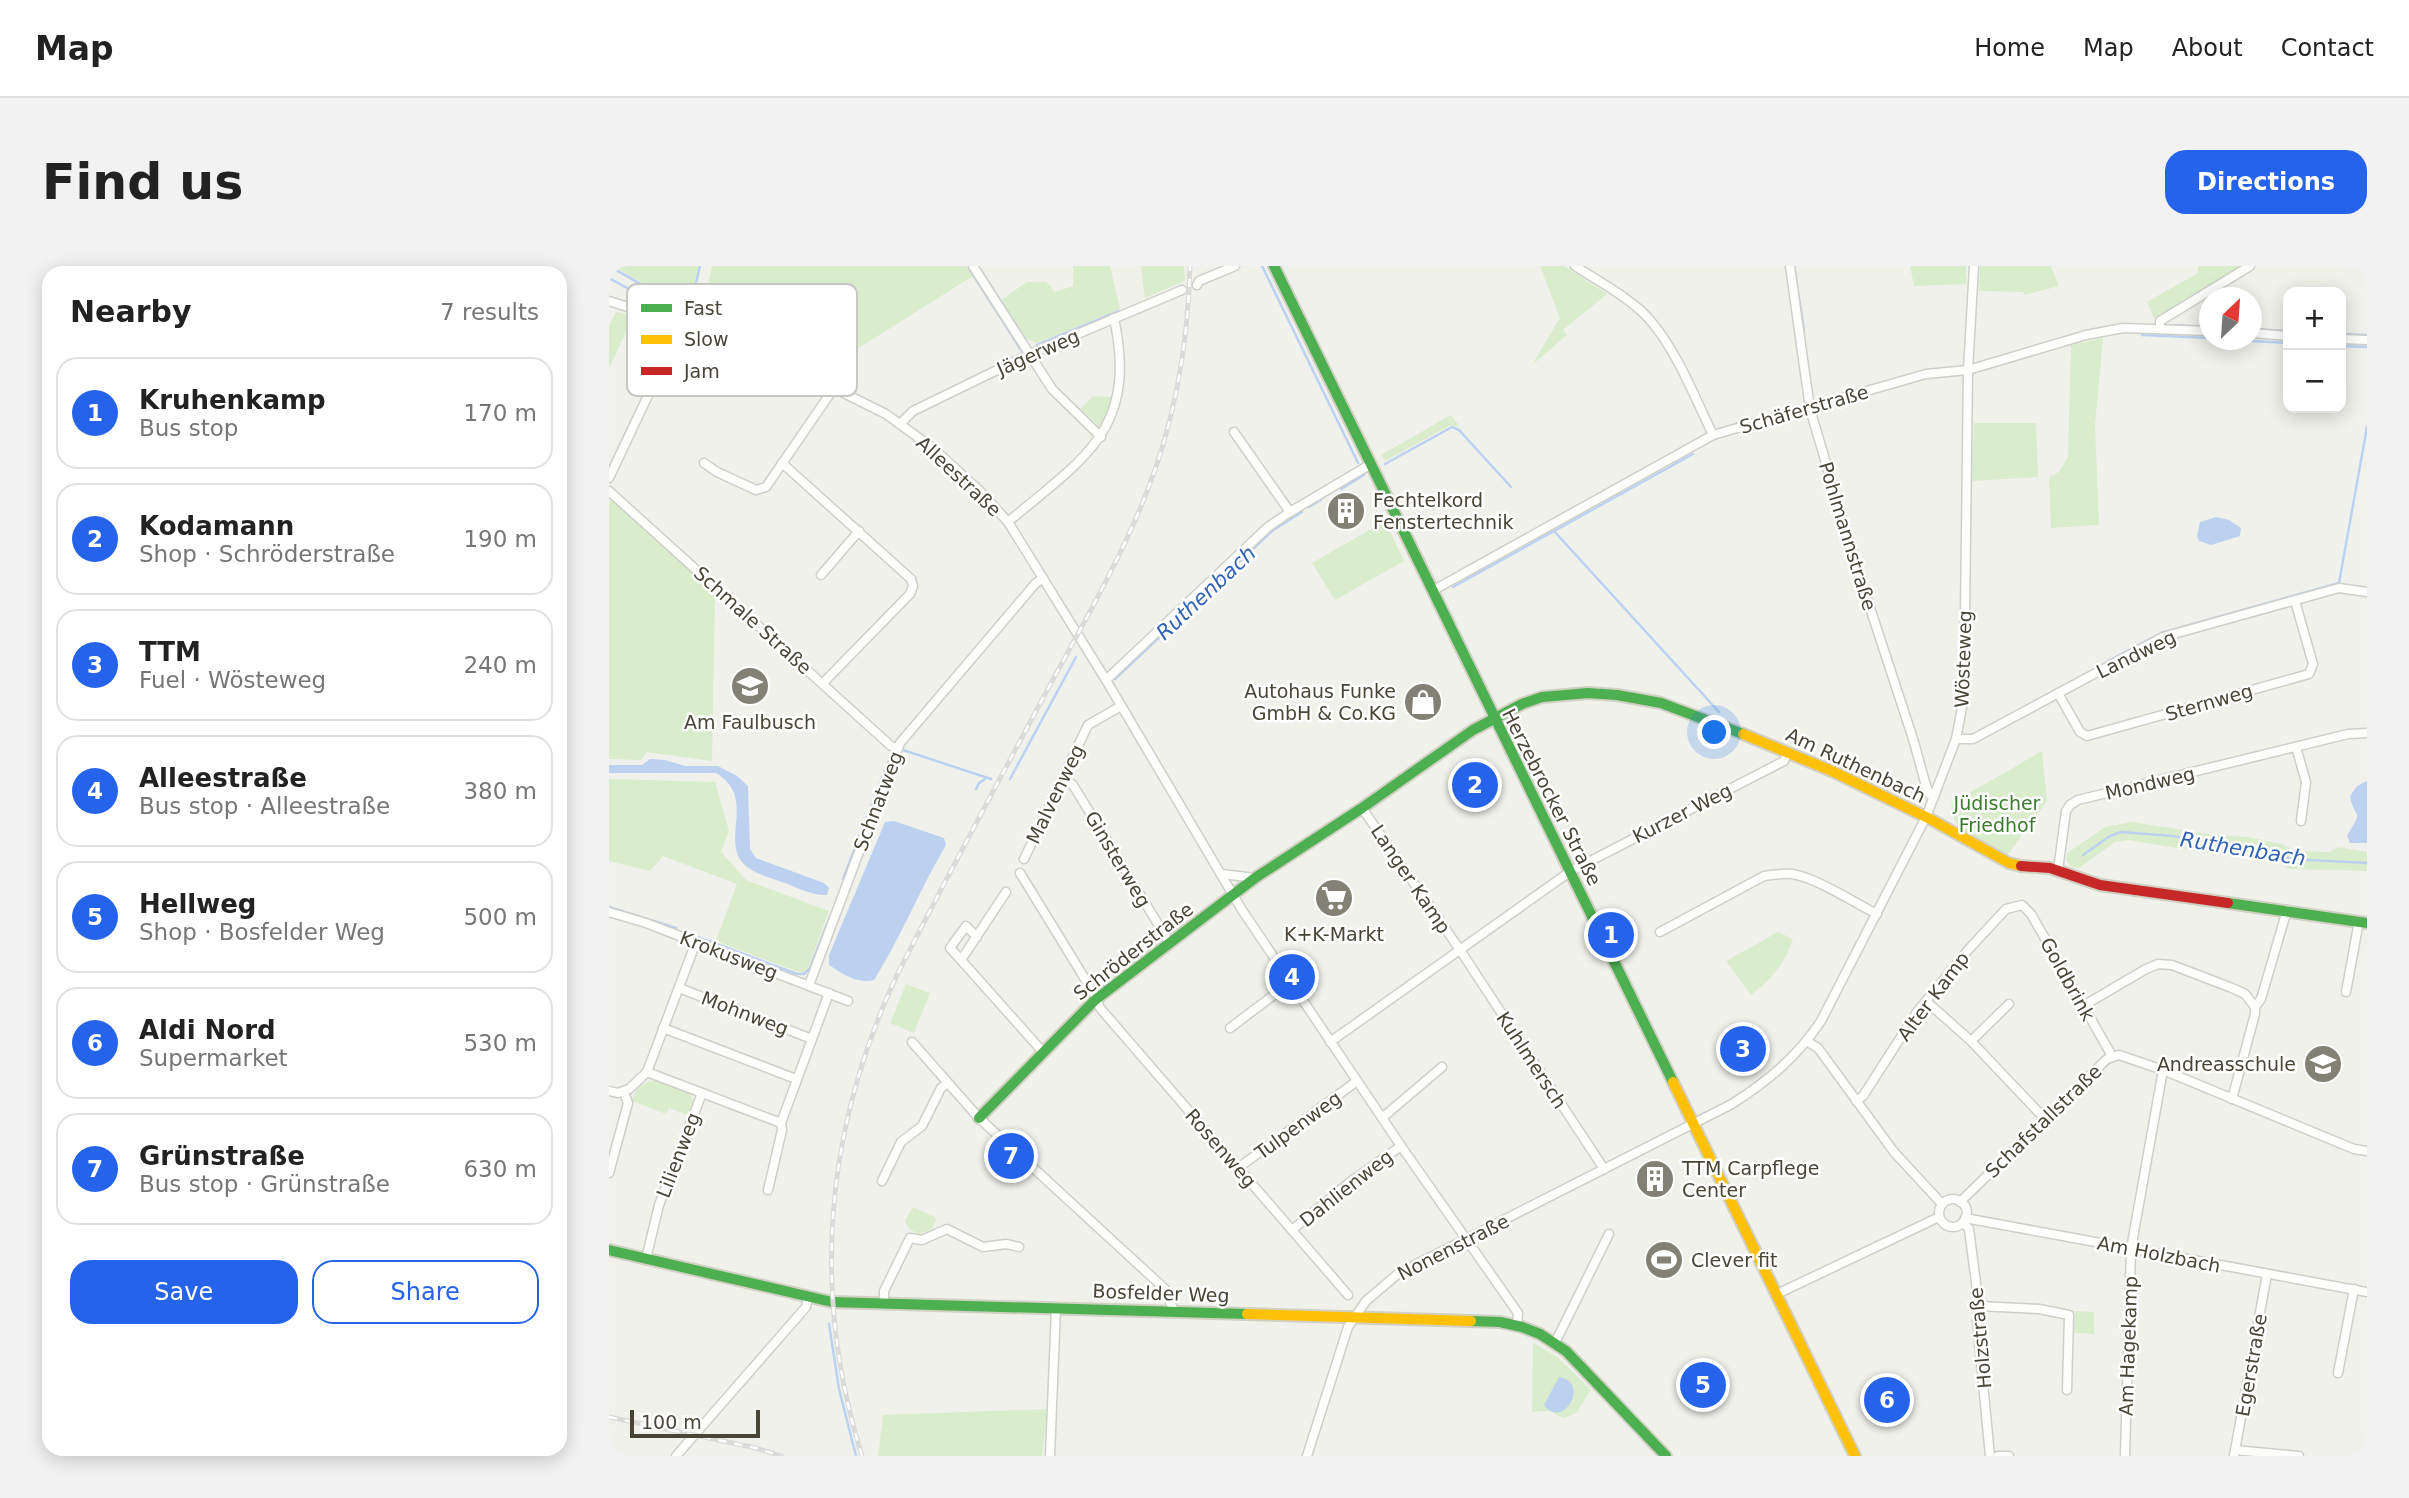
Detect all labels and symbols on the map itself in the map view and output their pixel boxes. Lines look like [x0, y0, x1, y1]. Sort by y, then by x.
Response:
legend [627, 284, 857, 396]
north arrow [2199, 287, 2262, 350]
text: Fast [684, 297, 722, 319]
street label: Jägerweg [992, 324, 1083, 380]
text: Slow [684, 328, 729, 350]
text: Jam [683, 360, 720, 382]
street label: Schäferstraße [1737, 380, 1871, 438]
street label: Alleestraße [912, 431, 1006, 521]
street label: Pohlmannstraße [1815, 459, 1881, 613]
place label: Fechtelkord Fenstertechnik [1373, 489, 1513, 533]
building icon: Fechtelkord Fenstertechnik [1325, 490, 1367, 532]
water label: Ruthenbach [1151, 541, 1261, 645]
street label: Schmale Straße [690, 562, 816, 678]
street label: Wösteweg [1950, 610, 1976, 708]
street label: Landweg [2093, 625, 2179, 683]
school or university icon: Am Faulbusch [729, 665, 771, 707]
street label: Sternweg [2163, 679, 2255, 725]
place label: Autohaus Funke GmbH & Co.KG [1244, 680, 1396, 724]
shop icon: Autohaus Funke GmbH & Co.KG [1402, 681, 1444, 723]
street label: Herzebrocker Straße [1498, 705, 1606, 889]
place label: Am Faulbusch [684, 711, 816, 733]
your location [1697, 715, 1731, 749]
street label: Am Ruthenbach [1783, 723, 1929, 807]
street label: Malvenweg [1022, 741, 1088, 847]
street label: Schnatweg [849, 748, 907, 854]
pin: 2 [1452, 759, 1498, 811]
street label: Mondweg [2103, 762, 2197, 804]
street label: Kurzer Weg [1629, 779, 1735, 847]
park label: Jüdischer Friedhof [1953, 792, 2041, 836]
street label: Ginsterweg [1081, 807, 1155, 911]
street label: Langer Kamp [1367, 821, 1455, 937]
water label: Ruthenbach [2179, 827, 2307, 871]
supermarket icon: K+K-Markt [1313, 877, 1355, 919]
street label: Schröderstraße [1069, 898, 1197, 1004]
pin: 1 [1588, 909, 1634, 961]
place label: K+K-Markt [1284, 923, 1384, 945]
street label: Krokusweg [677, 926, 781, 984]
street label: Goldbrink [2036, 933, 2100, 1025]
street label: Alter Kamp [1892, 947, 1974, 1045]
pin: 4 [1269, 951, 1315, 1003]
street label: Mohnweg [698, 986, 792, 1040]
street label: Kuhlmersch [1492, 1007, 1572, 1113]
pin: 3 [1720, 1023, 1766, 1075]
school or university icon: Andreasschule [2302, 1043, 2344, 1085]
place label: Andreasschule [2157, 1053, 2296, 1075]
street label: Schafstallstraße [1980, 1060, 2106, 1182]
street label: Tulpenweg [1250, 1086, 1345, 1164]
street label: Rosenweg [1181, 1104, 1261, 1192]
street label: Lilienweg [652, 1109, 704, 1201]
pin: 7 [988, 1130, 1034, 1182]
street label: Dahlienweg [1295, 1145, 1397, 1231]
place label: TTM Carpflege Center [1681, 1157, 1820, 1201]
building icon: TTM Carpflege Center [1634, 1158, 1676, 1200]
street label: Nonenstraße [1394, 1209, 1512, 1285]
street label: Am Holzbach [2096, 1231, 2222, 1277]
sports icon: Clever fit [1643, 1239, 1685, 1281]
place label: Clever fit [1691, 1249, 1777, 1271]
street label: Am Hagekamp [2115, 1276, 2141, 1416]
street label: Bosfelder Weg [1092, 1280, 1230, 1306]
street label: Holzstraße [1965, 1286, 1995, 1390]
street label: Egerstraße [2231, 1312, 2271, 1418]
pin: 5 [1680, 1359, 1726, 1411]
pin: 6 [1864, 1374, 1910, 1426]
scale bar [630, 1407, 759, 1439]

